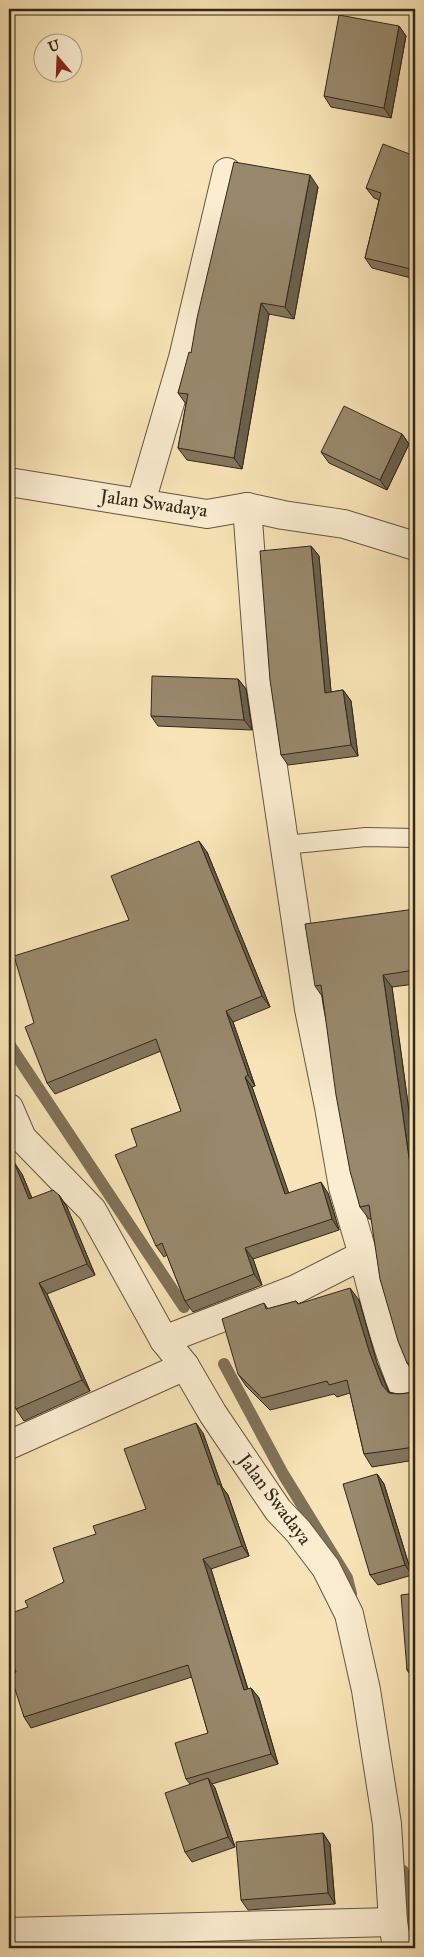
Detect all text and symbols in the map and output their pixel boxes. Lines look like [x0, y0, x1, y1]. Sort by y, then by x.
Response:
north arrow [32, 32, 82, 82]
text: U [46, 36, 63, 56]
street label: Jalan Swadaya [97, 484, 210, 523]
street label: Jalan Swadaya [231, 1447, 317, 1551]

